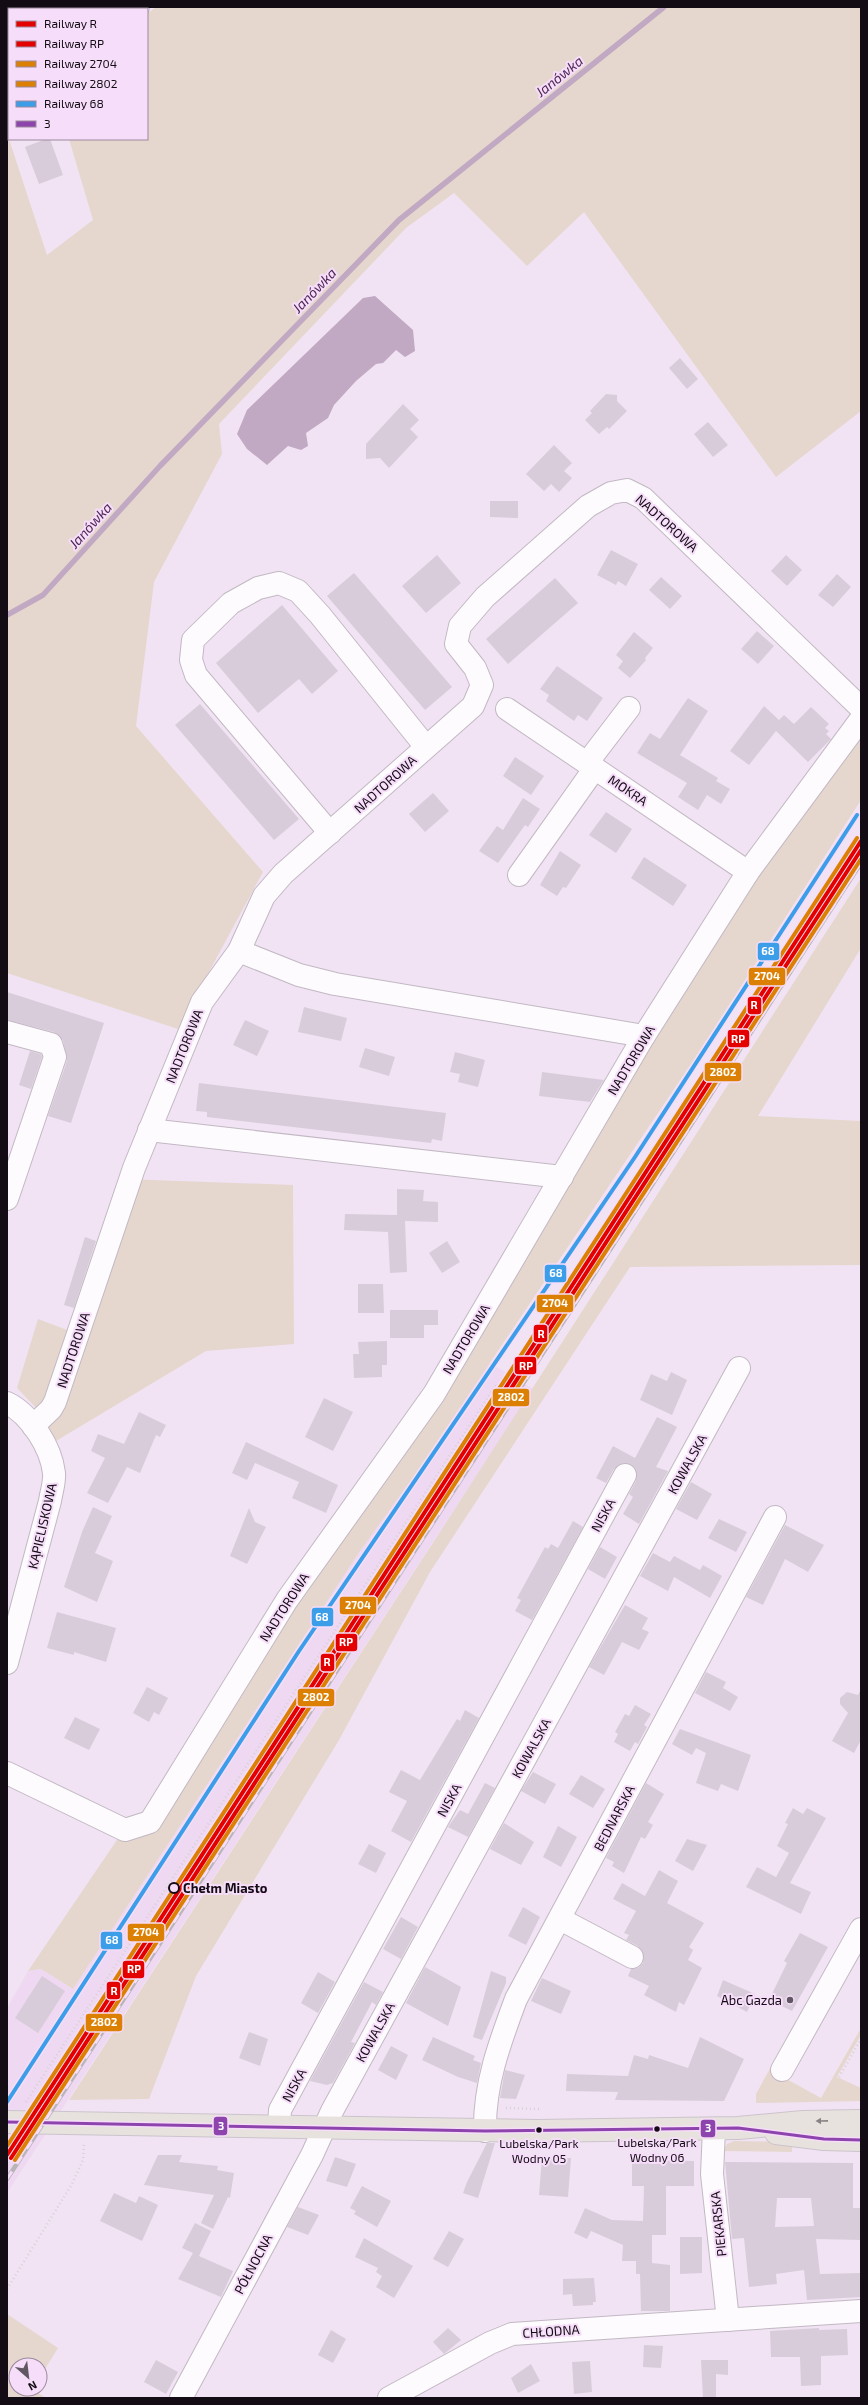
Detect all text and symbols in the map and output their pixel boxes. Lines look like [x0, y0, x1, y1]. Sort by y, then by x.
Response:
legend [8, 8, 148, 140]
text: Railway R [44, 16, 97, 30]
text: Railway RP [44, 36, 104, 50]
water label: Janówka [531, 52, 586, 101]
text: Railway 2704 [44, 56, 117, 70]
text: Railway 2802 [44, 76, 118, 90]
text: Railway 68 [44, 96, 104, 110]
text: 3 [44, 116, 51, 130]
water label: Janówka [288, 264, 340, 317]
street label: NADTOROWA [632, 491, 702, 555]
water label: Janówka [64, 499, 115, 552]
street label: NADTOROWA [350, 752, 420, 816]
street label: MOKRA [605, 771, 651, 809]
line badge: 68 [757, 942, 780, 961]
text: 68 [761, 944, 775, 957]
line badge: 2704 [748, 967, 786, 986]
text: 2704 [754, 969, 780, 982]
line badge: R [747, 996, 762, 1015]
text: R [750, 998, 758, 1011]
street label: NADTOROWA [162, 1007, 206, 1085]
street label: NADTOROWA [604, 1022, 658, 1098]
line badge: RP [727, 1029, 750, 1048]
text: RP [731, 1032, 745, 1045]
line badge: 2802 [704, 1062, 742, 1082]
text: 2802 [710, 1065, 736, 1078]
line badge: 68 [544, 1264, 567, 1283]
text: 68 [549, 1266, 563, 1279]
line badge: 2704 [536, 1294, 574, 1313]
text: 2704 [542, 1296, 568, 1309]
street label: NADTOROWA [439, 1301, 493, 1377]
street label: NADTOROWA [53, 1310, 93, 1390]
line badge: R [533, 1324, 548, 1343]
text: R [537, 1327, 545, 1340]
line badge: RP [514, 1356, 537, 1375]
text: RP [519, 1359, 533, 1372]
line badge: 2802 [492, 1388, 530, 1407]
text: 2802 [498, 1390, 524, 1403]
street label: KOWALSKA [664, 1431, 710, 1497]
street label: KĄPIELISKOWA [24, 1481, 60, 1571]
street label: NISKA [587, 1496, 619, 1534]
street label: NADTOROWA [256, 1570, 312, 1644]
line badge: 2704 [339, 1596, 377, 1615]
text: 2704 [345, 1598, 371, 1611]
line badge: 68 [311, 1607, 334, 1627]
text: 68 [315, 1610, 329, 1623]
line badge: RP [335, 1633, 358, 1652]
text: RP [339, 1635, 353, 1648]
line badge: R [320, 1653, 335, 1672]
text: R [323, 1655, 331, 1668]
line badge: 2802 [297, 1688, 335, 1707]
text: 2802 [303, 1690, 329, 1703]
street label: KOWALSKA [508, 1715, 554, 1781]
street label: NISKA [433, 1781, 465, 1819]
street label: BEDNARSKA [590, 1782, 638, 1854]
place label: Chełm Miasto [183, 1880, 268, 1896]
marker: Chełm Miasto [168, 1882, 180, 1894]
line badge: 2704 [127, 1923, 165, 1942]
text: 2704 [133, 1925, 159, 1938]
line badge: 68 [100, 1931, 123, 1950]
text: 68 [105, 1933, 119, 1946]
line badge: RP [122, 1960, 145, 1979]
text: RP [127, 1962, 141, 1975]
line badge: R [106, 1981, 121, 2000]
text: R [110, 1984, 118, 1997]
place label: Abc Gazda [721, 1992, 782, 2008]
marker: Abc Gazda [785, 1995, 795, 2005]
street label: KOWALSKA [352, 1999, 398, 2065]
line badge: 2802 [85, 2013, 123, 2032]
text: 2802 [91, 2015, 117, 2028]
street label: NISKA [278, 2066, 310, 2104]
line badge: 3 [213, 2116, 228, 2136]
one-way arrow [815, 2118, 828, 2124]
text: 3 [218, 2119, 224, 2132]
line badge: 3 [700, 2119, 716, 2138]
text: 3 [705, 2121, 711, 2134]
marker: Lubelska/Park Wodny 06 [652, 2124, 662, 2134]
marker: Lubelska/Park Wodny 05 [534, 2125, 544, 2135]
place label: Lubelska/Park Wodny 06 [617, 2135, 697, 2164]
place label: Lubelska/Park Wodny 05 [499, 2136, 579, 2165]
street label: PIEKARSKA [707, 2191, 729, 2257]
street label: PÓŁNOCNA [230, 2231, 275, 2297]
street label: CHŁODNA [522, 2321, 580, 2341]
north arrow [8, 2357, 48, 2397]
text: N [26, 2379, 39, 2394]

